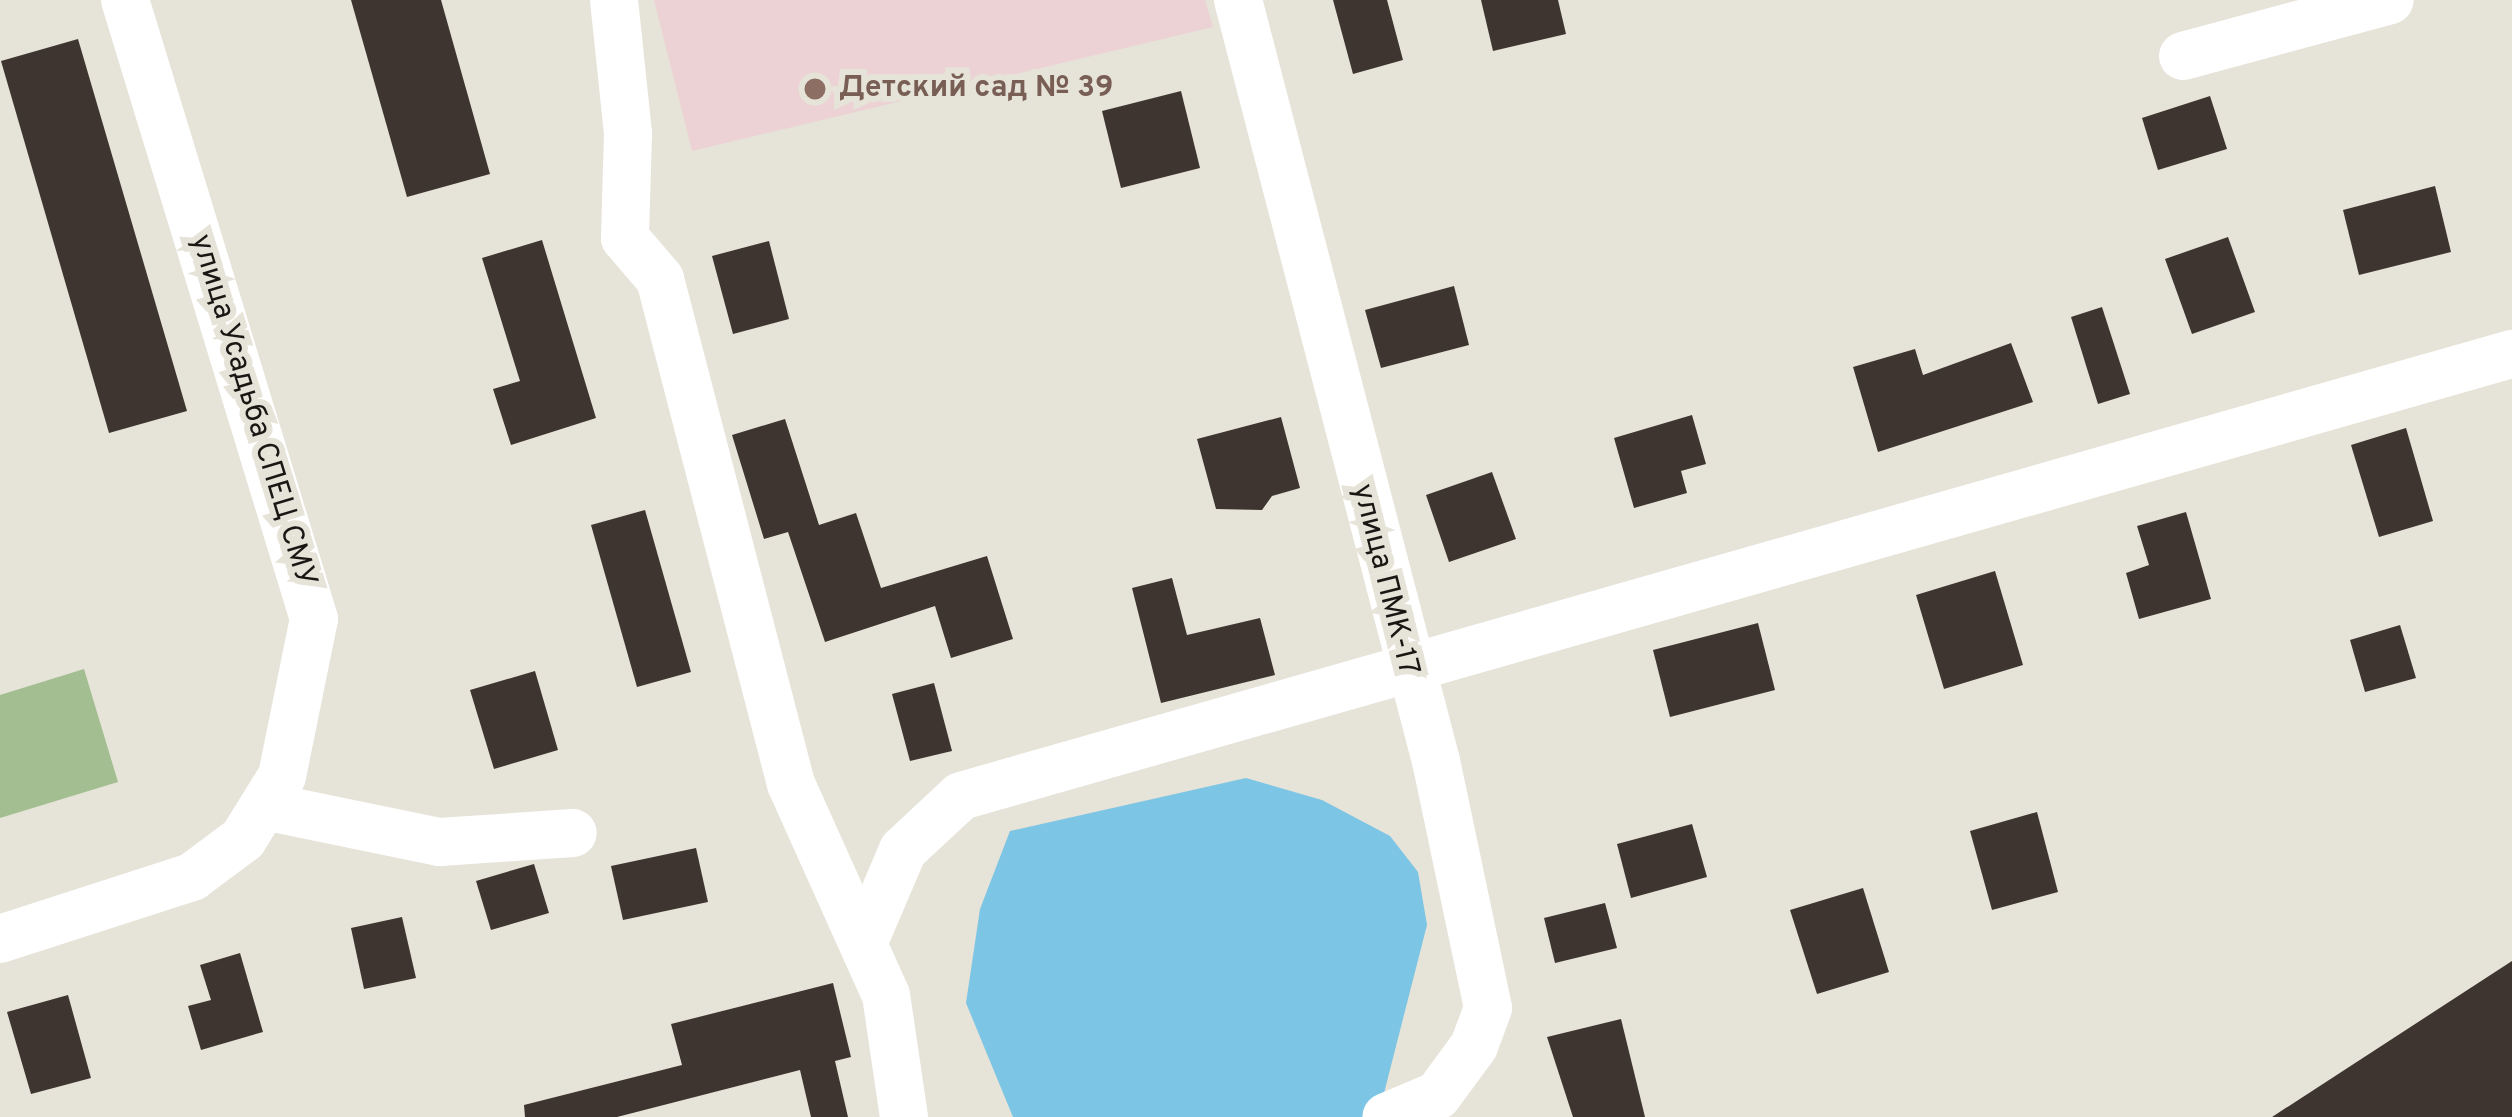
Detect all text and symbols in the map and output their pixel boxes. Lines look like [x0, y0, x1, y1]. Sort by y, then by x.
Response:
place label: Детский сад № 39 [839, 71, 1113, 107]
marker: Детский сад № 39 [802, 76, 828, 102]
street label: улица Усадьба СПЕЦ СМУ [181, 230, 323, 592]
street label: улица ПМК-17 [1343, 481, 1425, 679]

